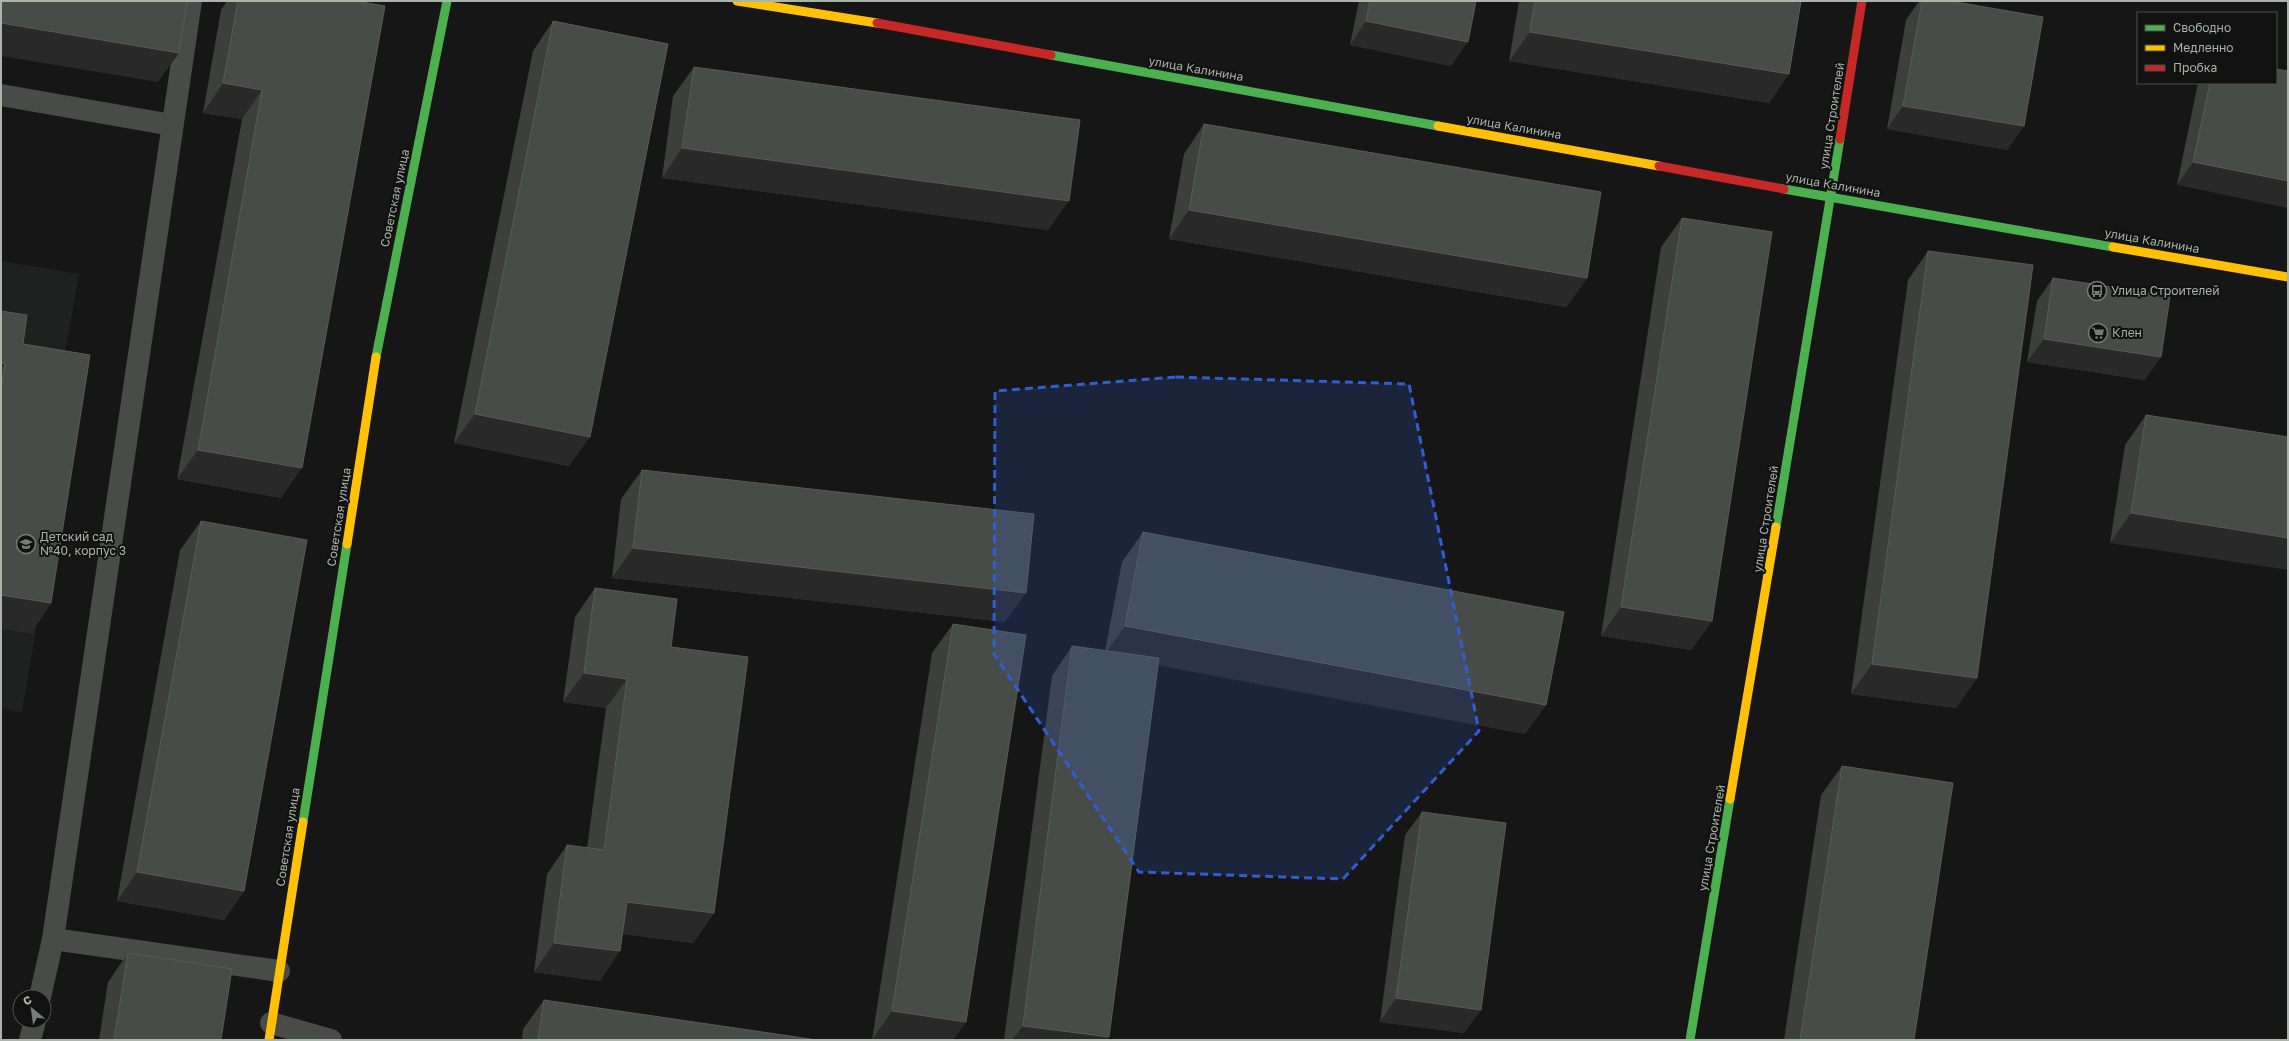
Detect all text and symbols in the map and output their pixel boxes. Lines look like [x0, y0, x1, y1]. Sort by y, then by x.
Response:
legend [2137, 12, 2277, 84]
text: Свободно [2173, 20, 2231, 35]
text: Медленно [2173, 40, 2233, 55]
street label: улица Калинина [1147, 53, 1245, 84]
text: Пробка [2173, 60, 2217, 75]
street label: улица Строителей [1816, 61, 1847, 170]
street label: улица Калинина [1465, 111, 1563, 142]
street label: Советская улица [377, 148, 412, 248]
street label: улица Калинина [1784, 169, 1882, 200]
street label: улица Калинина [2103, 225, 2201, 256]
bus stop icon: Улица Строителей [2086, 280, 2108, 302]
place label: Улица Строителей [2111, 283, 2220, 298]
supermarket icon: Клен [2087, 322, 2109, 344]
place label: Клен [2112, 325, 2142, 340]
street label: улица Строителей [1750, 464, 1781, 573]
street label: Советская улица [323, 466, 354, 567]
place label: Детский сад №40, корпус 3 [40, 529, 126, 558]
school or university icon: Детский сад №40, корпус 3 [15, 533, 37, 555]
street label: улица Строителей [1695, 783, 1728, 892]
street label: Советская улица [272, 786, 303, 887]
north arrow [12, 989, 52, 1029]
text: С [20, 992, 34, 1007]

